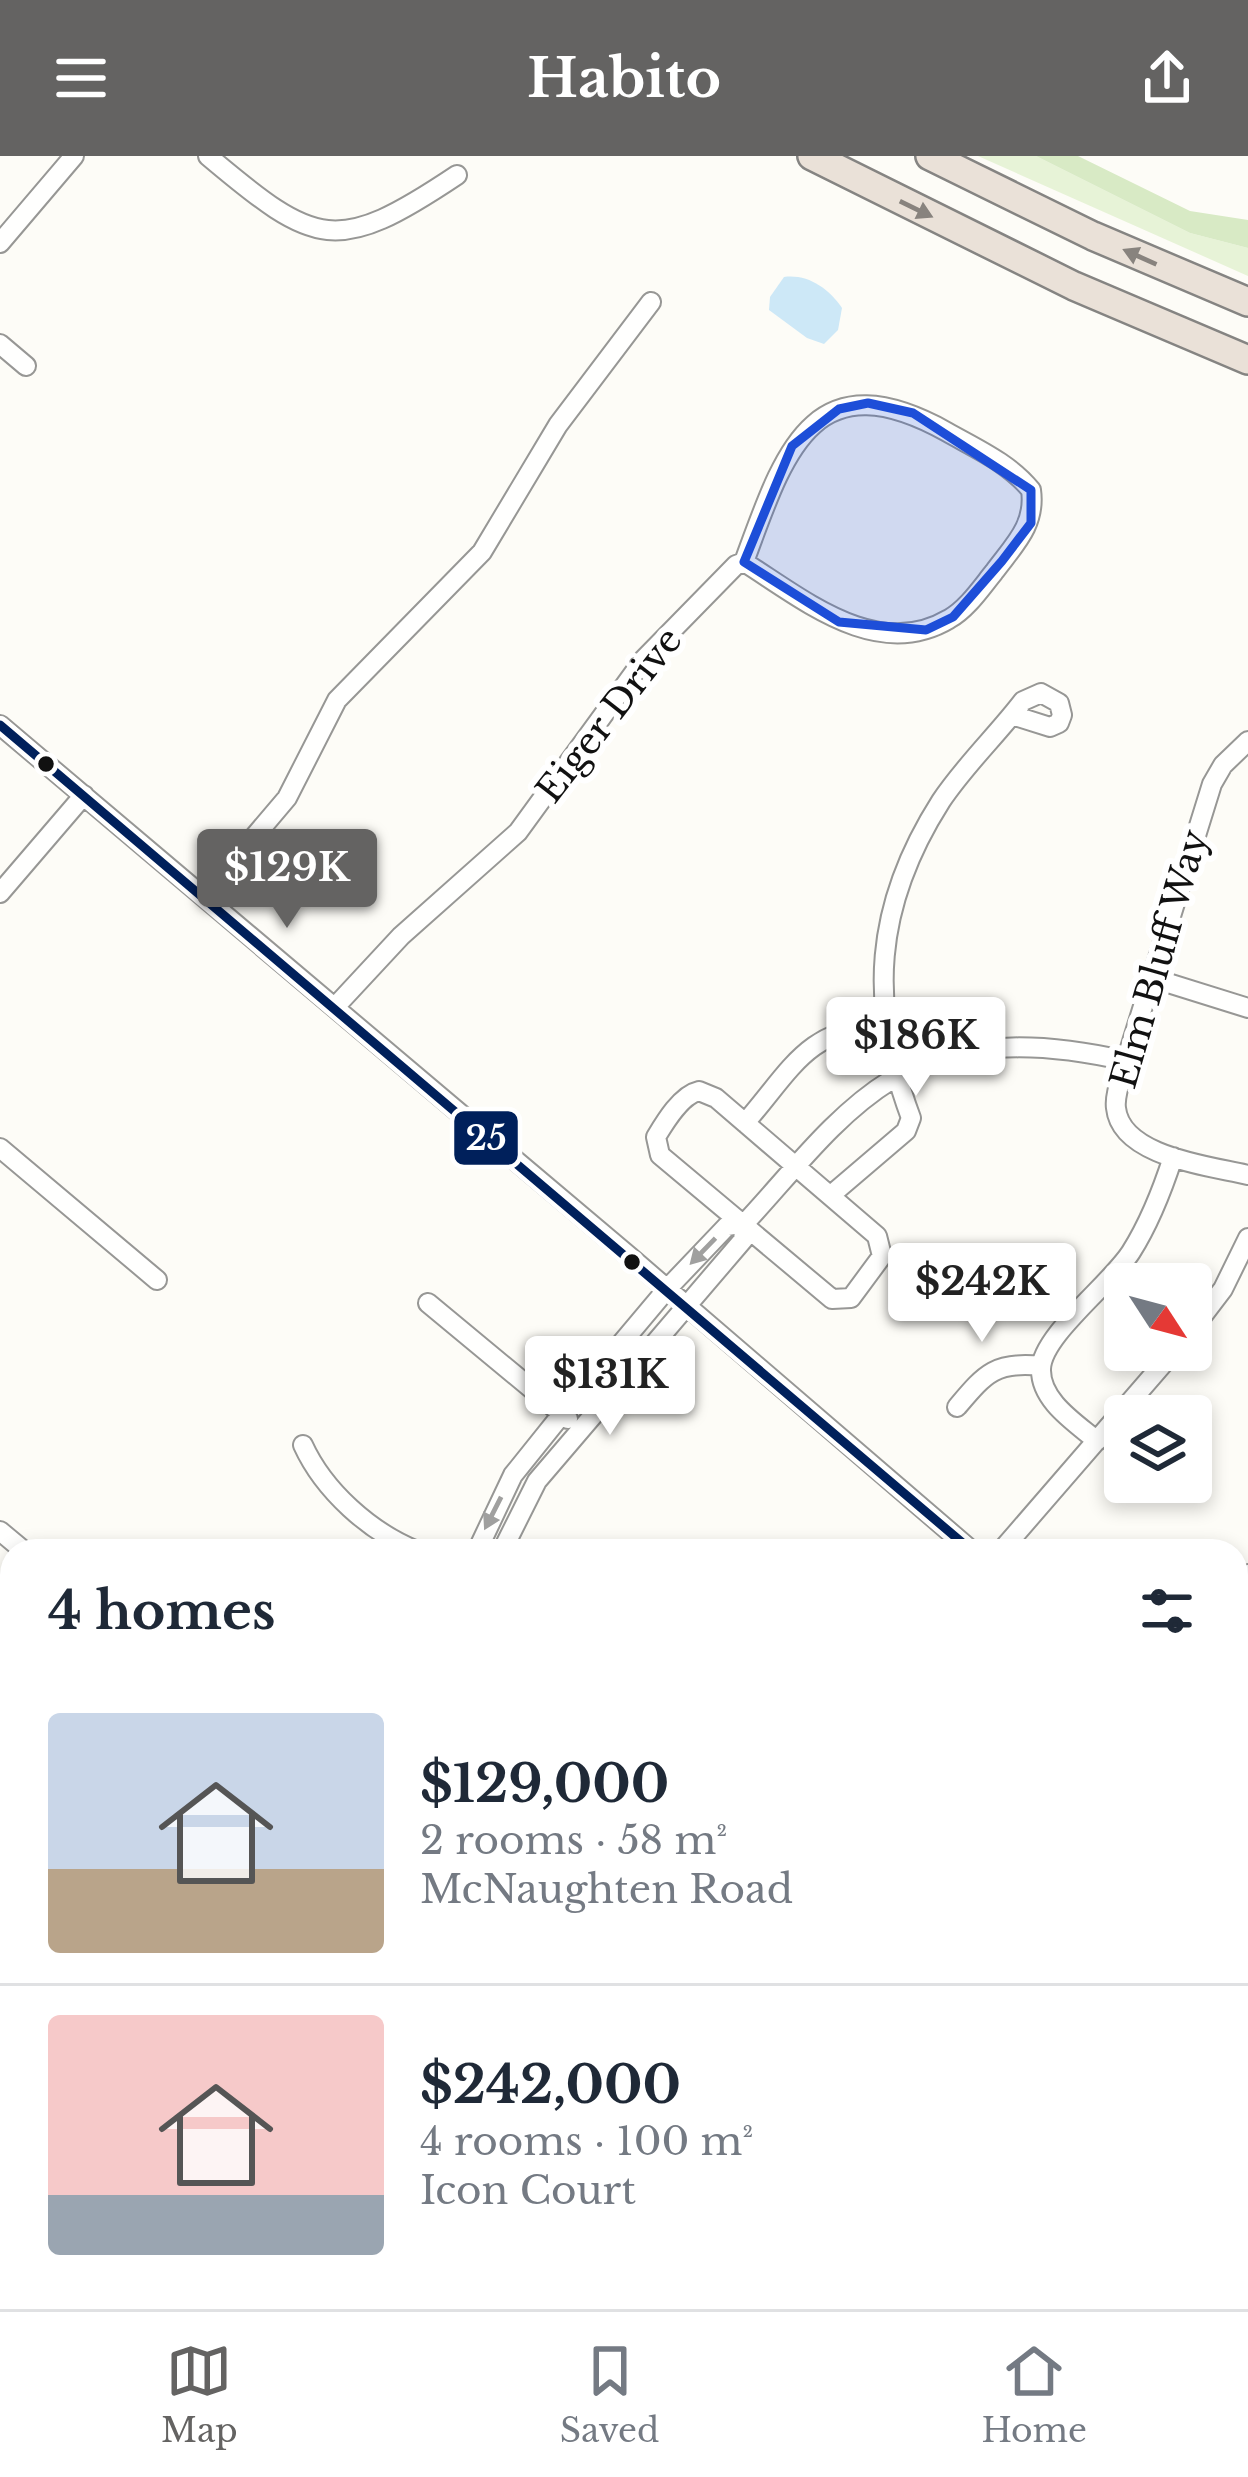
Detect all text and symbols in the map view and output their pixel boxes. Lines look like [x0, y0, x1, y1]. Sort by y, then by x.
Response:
icon: menu [48, 45, 114, 111]
text: Habito [527, 45, 721, 112]
icon: share [1134, 45, 1200, 111]
one-way arrow [899, 199, 934, 219]
one-way arrow [1123, 246, 1158, 266]
street label: Eiger Drive [527, 618, 691, 812]
unlabelled marker [35, 753, 57, 775]
street label: Elm Bluff Way [1101, 825, 1217, 1093]
pin: $129K [203, 829, 371, 931]
text: $129K [224, 843, 350, 892]
pin: $186K [832, 997, 1000, 1099]
text: $186K [853, 1011, 979, 1060]
line badge: 25 [452, 1109, 520, 1167]
text: 25 [465, 1118, 507, 1159]
one-way arrow [690, 1236, 718, 1265]
pin: $242K [898, 1243, 1066, 1345]
unlabelled marker [621, 1251, 643, 1273]
text: $242K [915, 1257, 1049, 1306]
north arrow [1104, 1263, 1212, 1371]
map controls [1104, 1263, 1212, 1503]
pin: $131K [526, 1336, 694, 1438]
text: $131K [552, 1350, 668, 1399]
button: layers [1104, 1395, 1212, 1503]
one-way arrow [484, 1496, 504, 1531]
icon: filters [1134, 1578, 1200, 1644]
text: 4 homes [48, 1580, 276, 1643]
text: $129,000 [420, 1753, 669, 1816]
icon: home [144, 1761, 288, 1905]
text: 2 rooms · 58 m² [420, 1816, 727, 1865]
text: McNaughten Road [420, 1865, 793, 1914]
text: $242,000 [420, 2054, 681, 2117]
icon: home [144, 2063, 288, 2207]
text: 4 rooms · 100 m² [420, 2117, 754, 2166]
text: Icon Court [420, 2166, 636, 2215]
tab: Map [161, 2338, 238, 2451]
tab: Saved [560, 2338, 659, 2451]
tab: Home [981, 2338, 1087, 2451]

